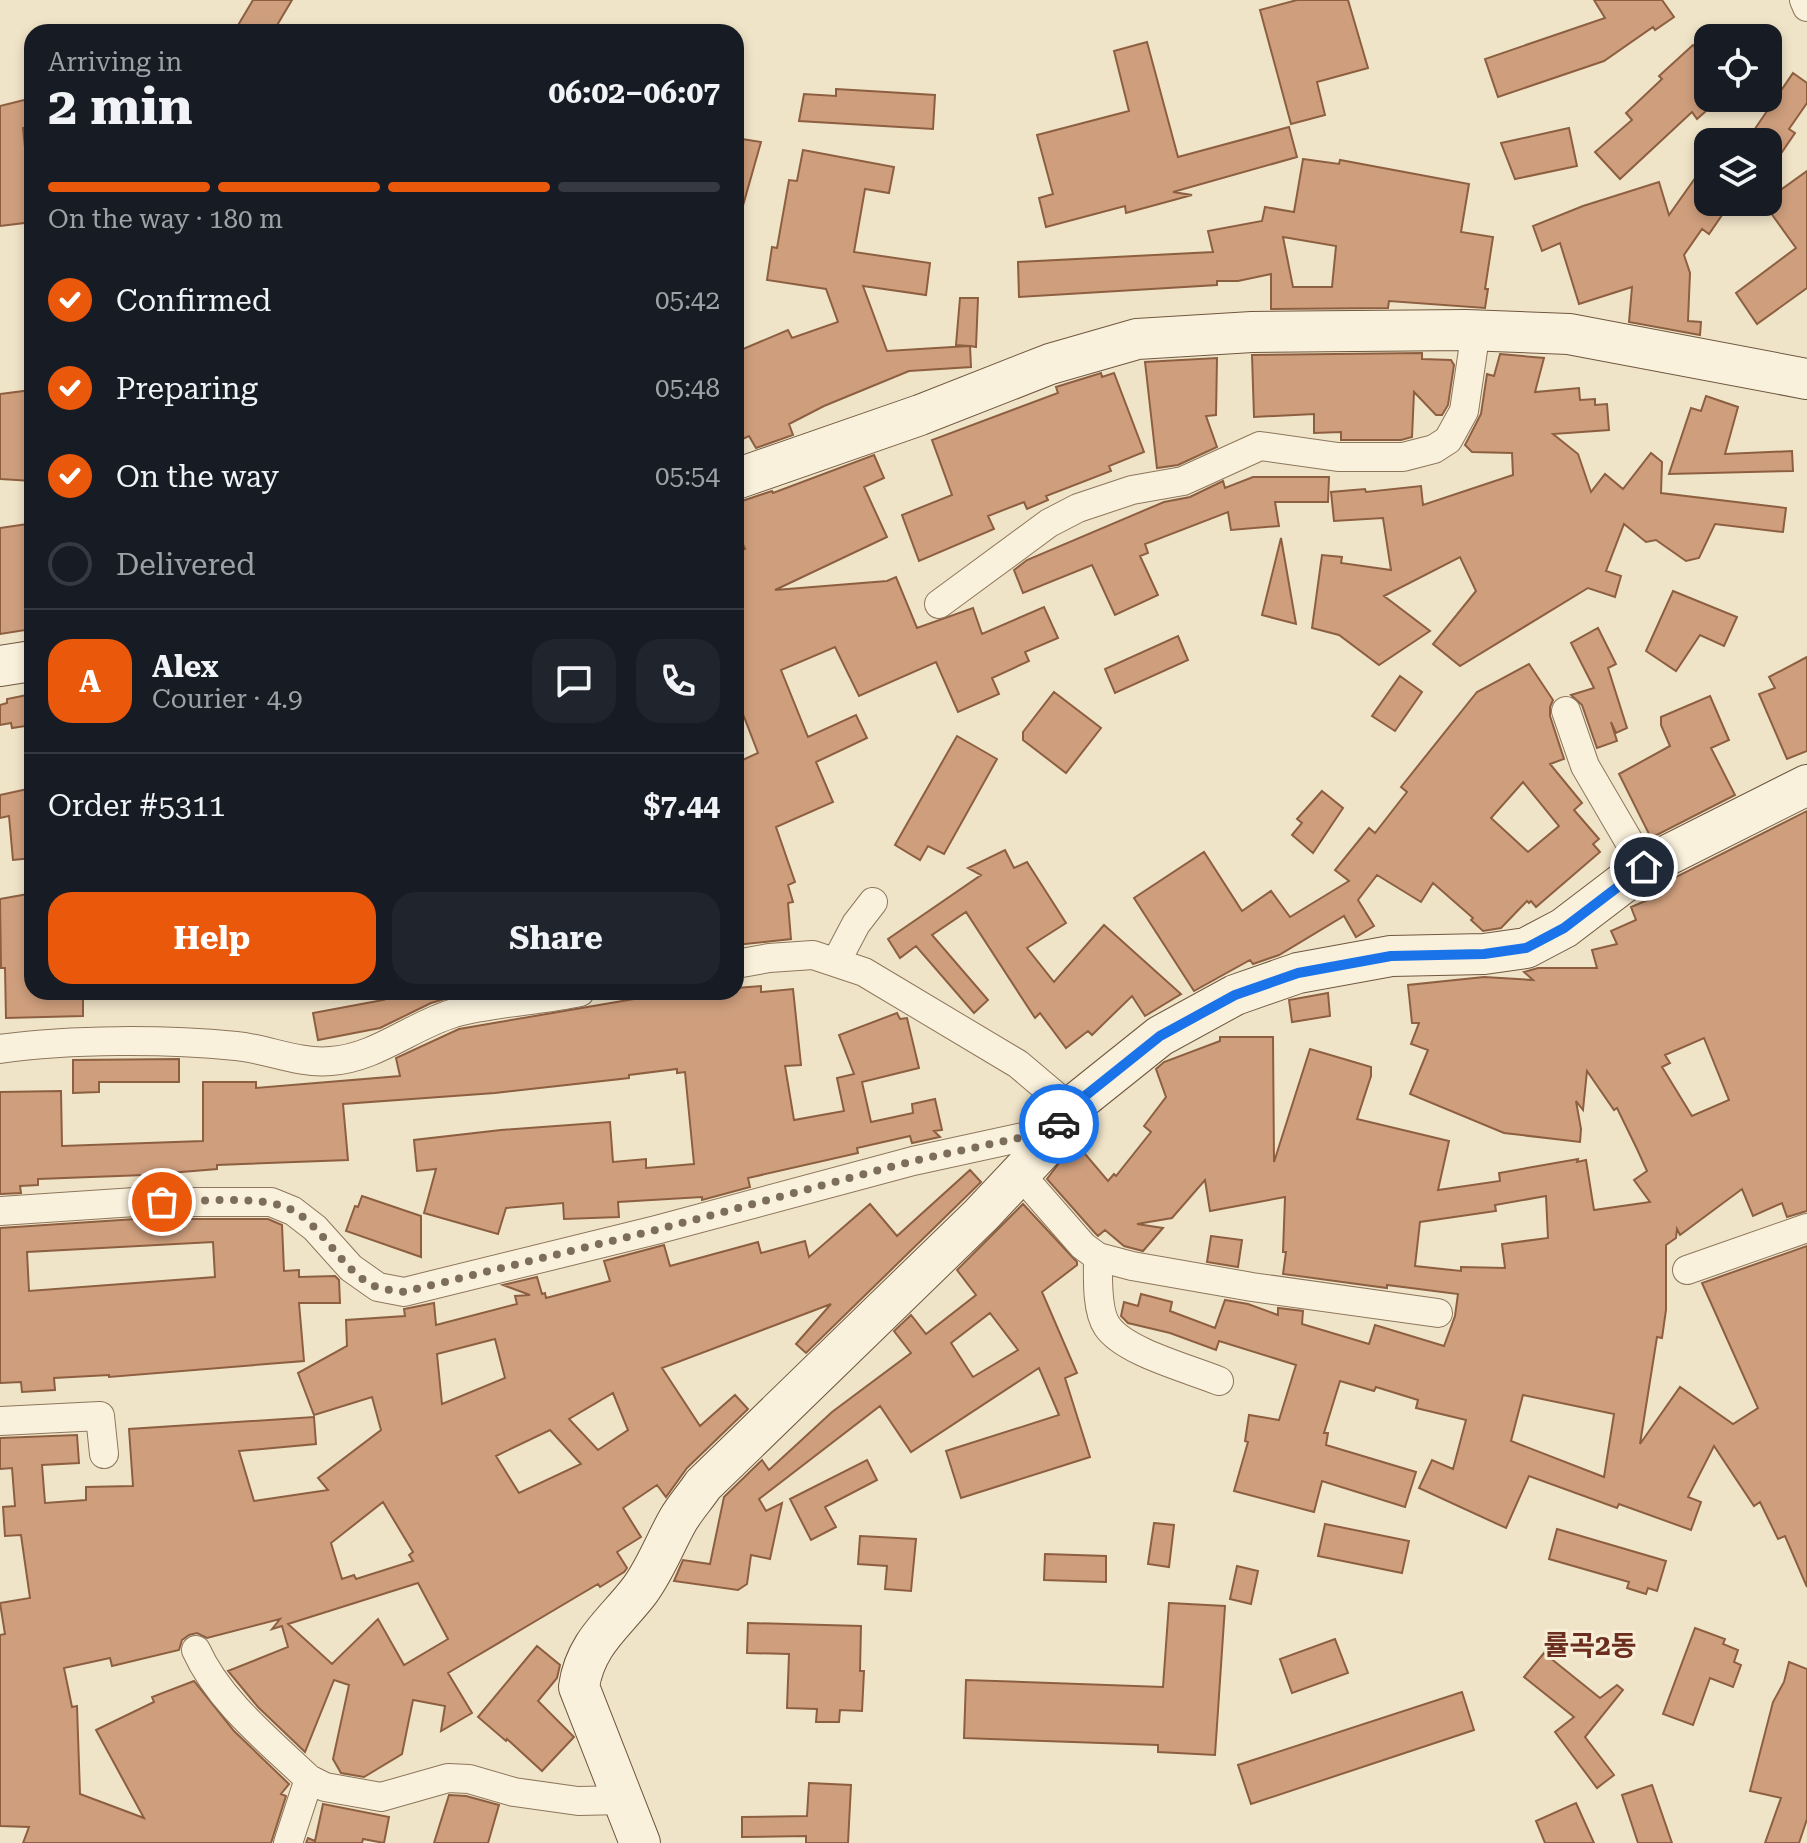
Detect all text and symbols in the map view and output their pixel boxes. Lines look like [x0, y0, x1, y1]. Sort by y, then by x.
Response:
map controls [1694, 24, 1782, 216]
button: locate [1694, 24, 1782, 112]
text: Arriving in [48, 47, 182, 77]
text: 06:02–06:07 [548, 75, 720, 110]
text: 2 min [48, 76, 193, 137]
button: layers [1694, 128, 1782, 216]
text: On the way · 180 m [48, 204, 283, 234]
icon: check [48, 278, 92, 322]
text: Confirmed [116, 283, 271, 318]
text: 05:42 [655, 285, 720, 315]
icon: check [48, 366, 92, 410]
text: Preparing [116, 371, 258, 406]
text: 05:48 [655, 373, 720, 403]
icon: check [48, 454, 92, 498]
text: On the way [116, 459, 279, 494]
text: 05:54 [655, 461, 720, 491]
text: Delivered [116, 547, 255, 582]
button: chat [532, 639, 616, 723]
button: phone [636, 639, 720, 723]
text: Alex [152, 649, 219, 684]
text: A [79, 664, 101, 699]
text: Courier · 4.9 [152, 684, 302, 714]
text: Order #5311 [48, 788, 226, 823]
text: $7.44 [643, 788, 720, 823]
pin [1610, 833, 1678, 901]
icon: home [1622, 845, 1666, 889]
button: Help [48, 892, 376, 984]
button: Share [392, 892, 720, 984]
courier [1019, 1084, 1099, 1164]
icon: car [1037, 1102, 1081, 1146]
pin [128, 1168, 196, 1236]
icon: bag [140, 1180, 184, 1224]
district label: 률곡2동 [1544, 1629, 1636, 1662]

